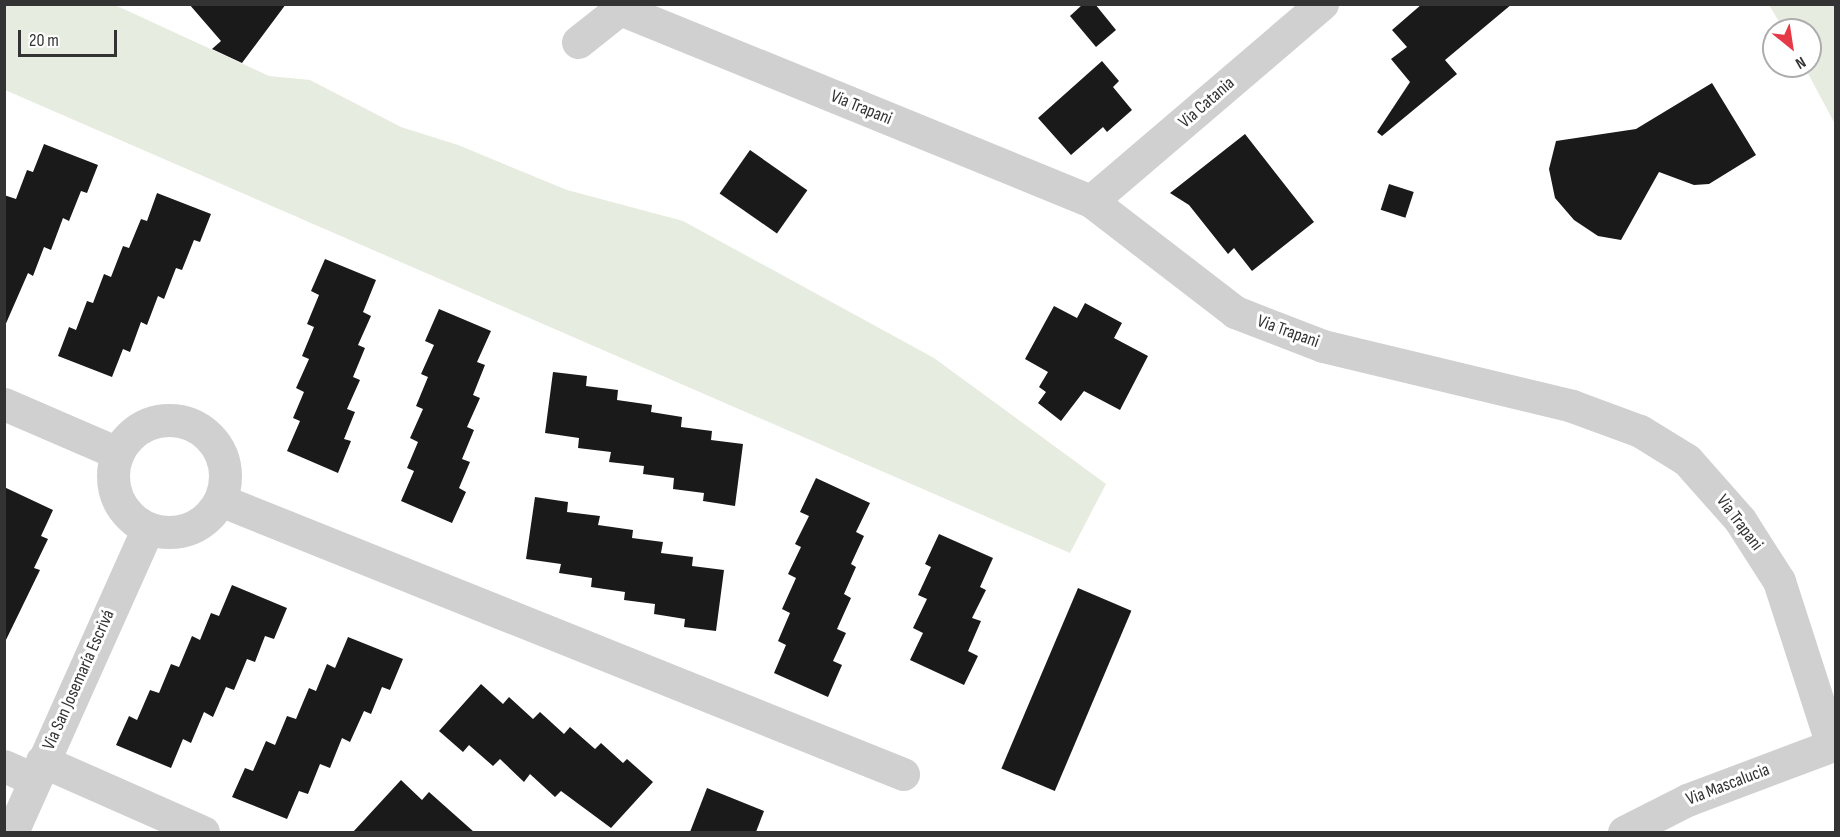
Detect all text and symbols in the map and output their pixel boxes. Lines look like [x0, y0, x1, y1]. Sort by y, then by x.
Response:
scale bar [21, 18, 120, 56]
north arrow [1762, 18, 1822, 78]
text: 20 m [29, 30, 59, 51]
text: N [1792, 52, 1809, 73]
street label: Via Catania [1175, 73, 1239, 133]
street label: Via Trapani [827, 86, 895, 130]
street label: Via Trapani [1254, 311, 1322, 353]
street label: Via Trapani [1711, 491, 1767, 555]
street label: Via San Josemaría Escrivá [38, 607, 120, 753]
street label: Via Mascalucia [1683, 759, 1773, 811]

